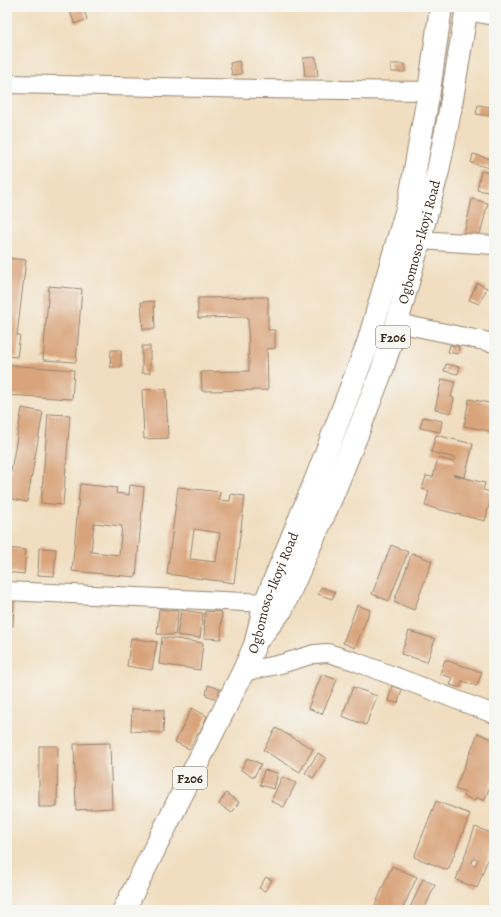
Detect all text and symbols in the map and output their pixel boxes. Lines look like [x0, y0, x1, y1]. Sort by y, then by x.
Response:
street label: Ogbomoso-Ikoyi Road [394, 178, 445, 306]
road number: F206 [376, 326, 410, 348]
street label: Ogbomoso-Ikoyi Road [243, 529, 303, 657]
road number: F206 [173, 767, 207, 789]

